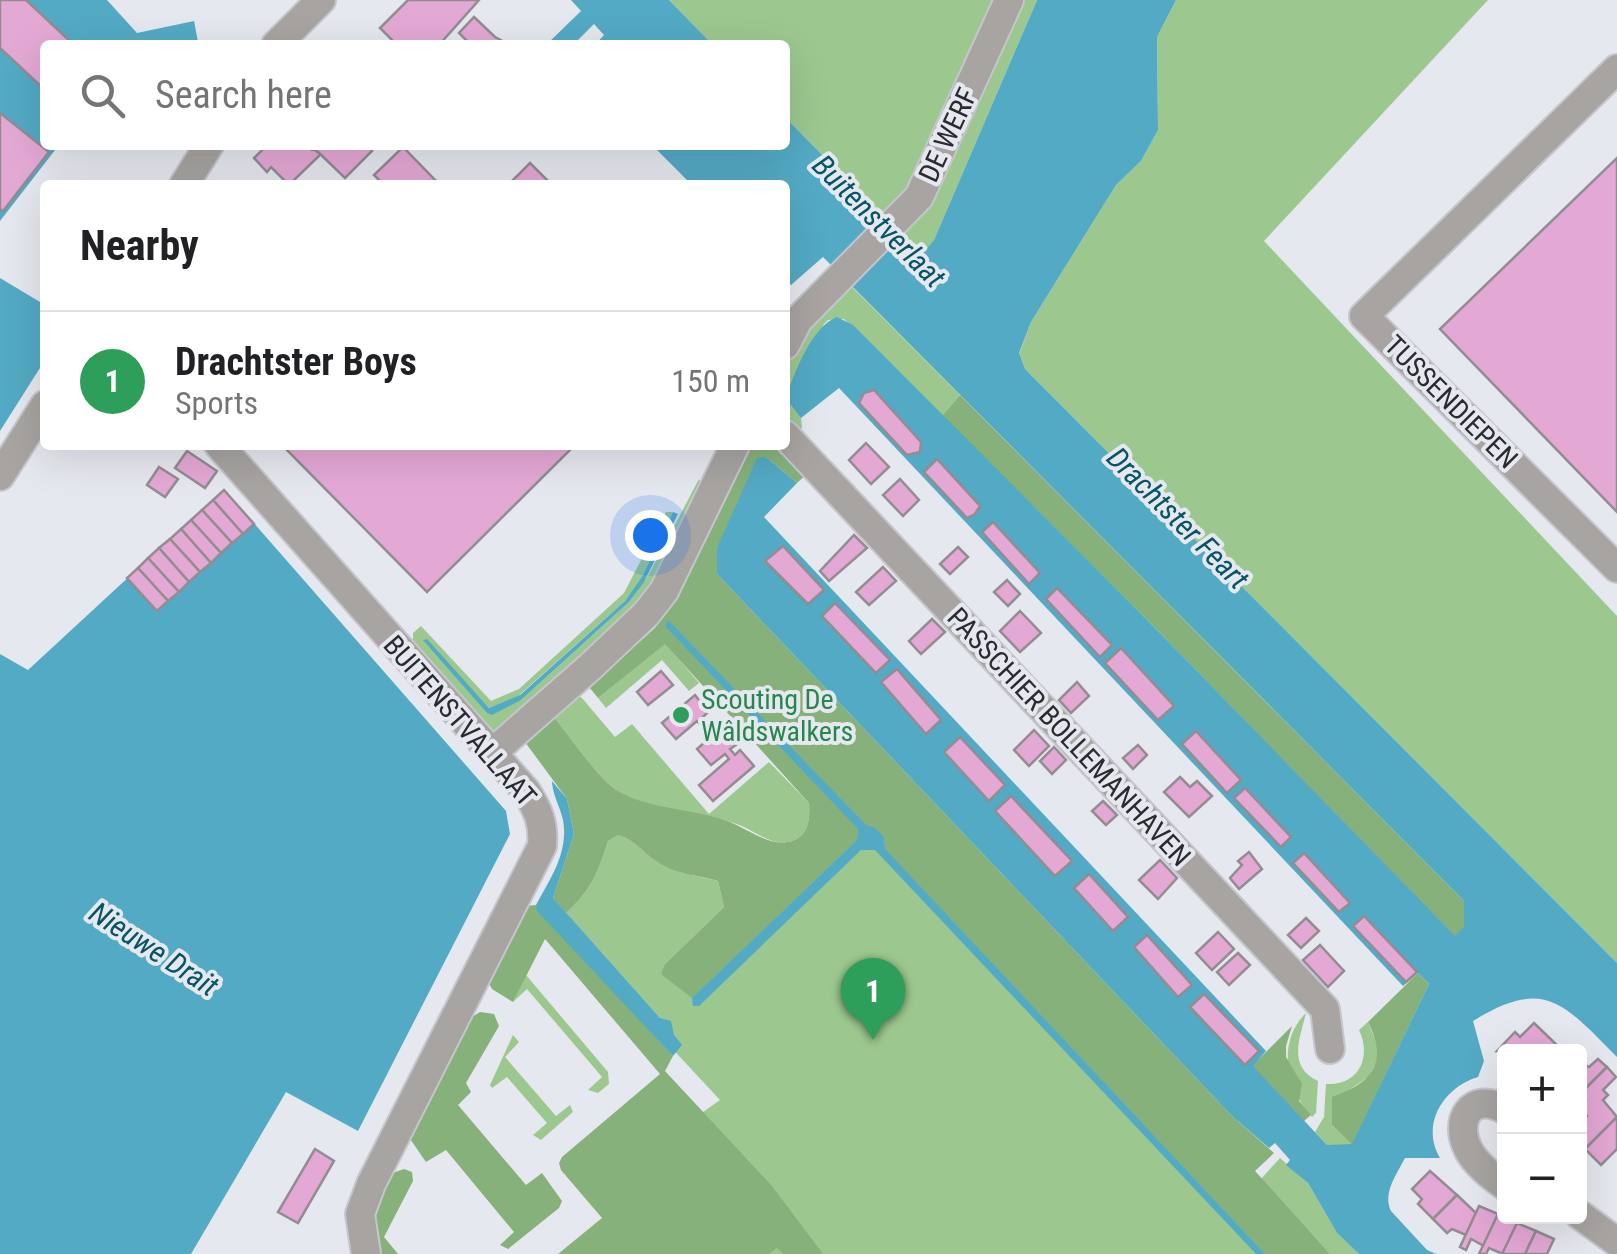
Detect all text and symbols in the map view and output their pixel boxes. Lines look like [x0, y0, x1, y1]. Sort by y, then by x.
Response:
search box [40, 40, 790, 150]
icon: search [75, 68, 130, 123]
text: Search here [155, 73, 332, 117]
street label: DE WERF [912, 83, 984, 187]
water label: Buitenstverlaat [806, 148, 953, 295]
text: Nearby [80, 221, 199, 270]
street label: TUSSENDIEPEN [1378, 329, 1524, 475]
text: Drachtster Boys [175, 340, 417, 384]
text: 1 [104, 362, 121, 400]
text: 150 m [671, 362, 750, 400]
text: Sports [175, 384, 258, 422]
water label: Drachtster Feart [1100, 440, 1256, 596]
your location [625, 510, 676, 561]
street label: PASSCHIER BOLLEMANHAVEN [941, 601, 1197, 873]
street label: BUITENSTVALLAAT [377, 629, 543, 813]
place label: Scouting De Wâldswalkers [701, 683, 853, 748]
marker: Scouting De Wâldswalkers [670, 704, 692, 726]
water label: Nieuwe Drait [83, 895, 225, 1004]
pin: 1 [840, 958, 906, 1040]
map controls [1497, 1044, 1587, 1224]
button: + [1497, 1044, 1587, 1134]
button: − [1497, 1134, 1587, 1224]

